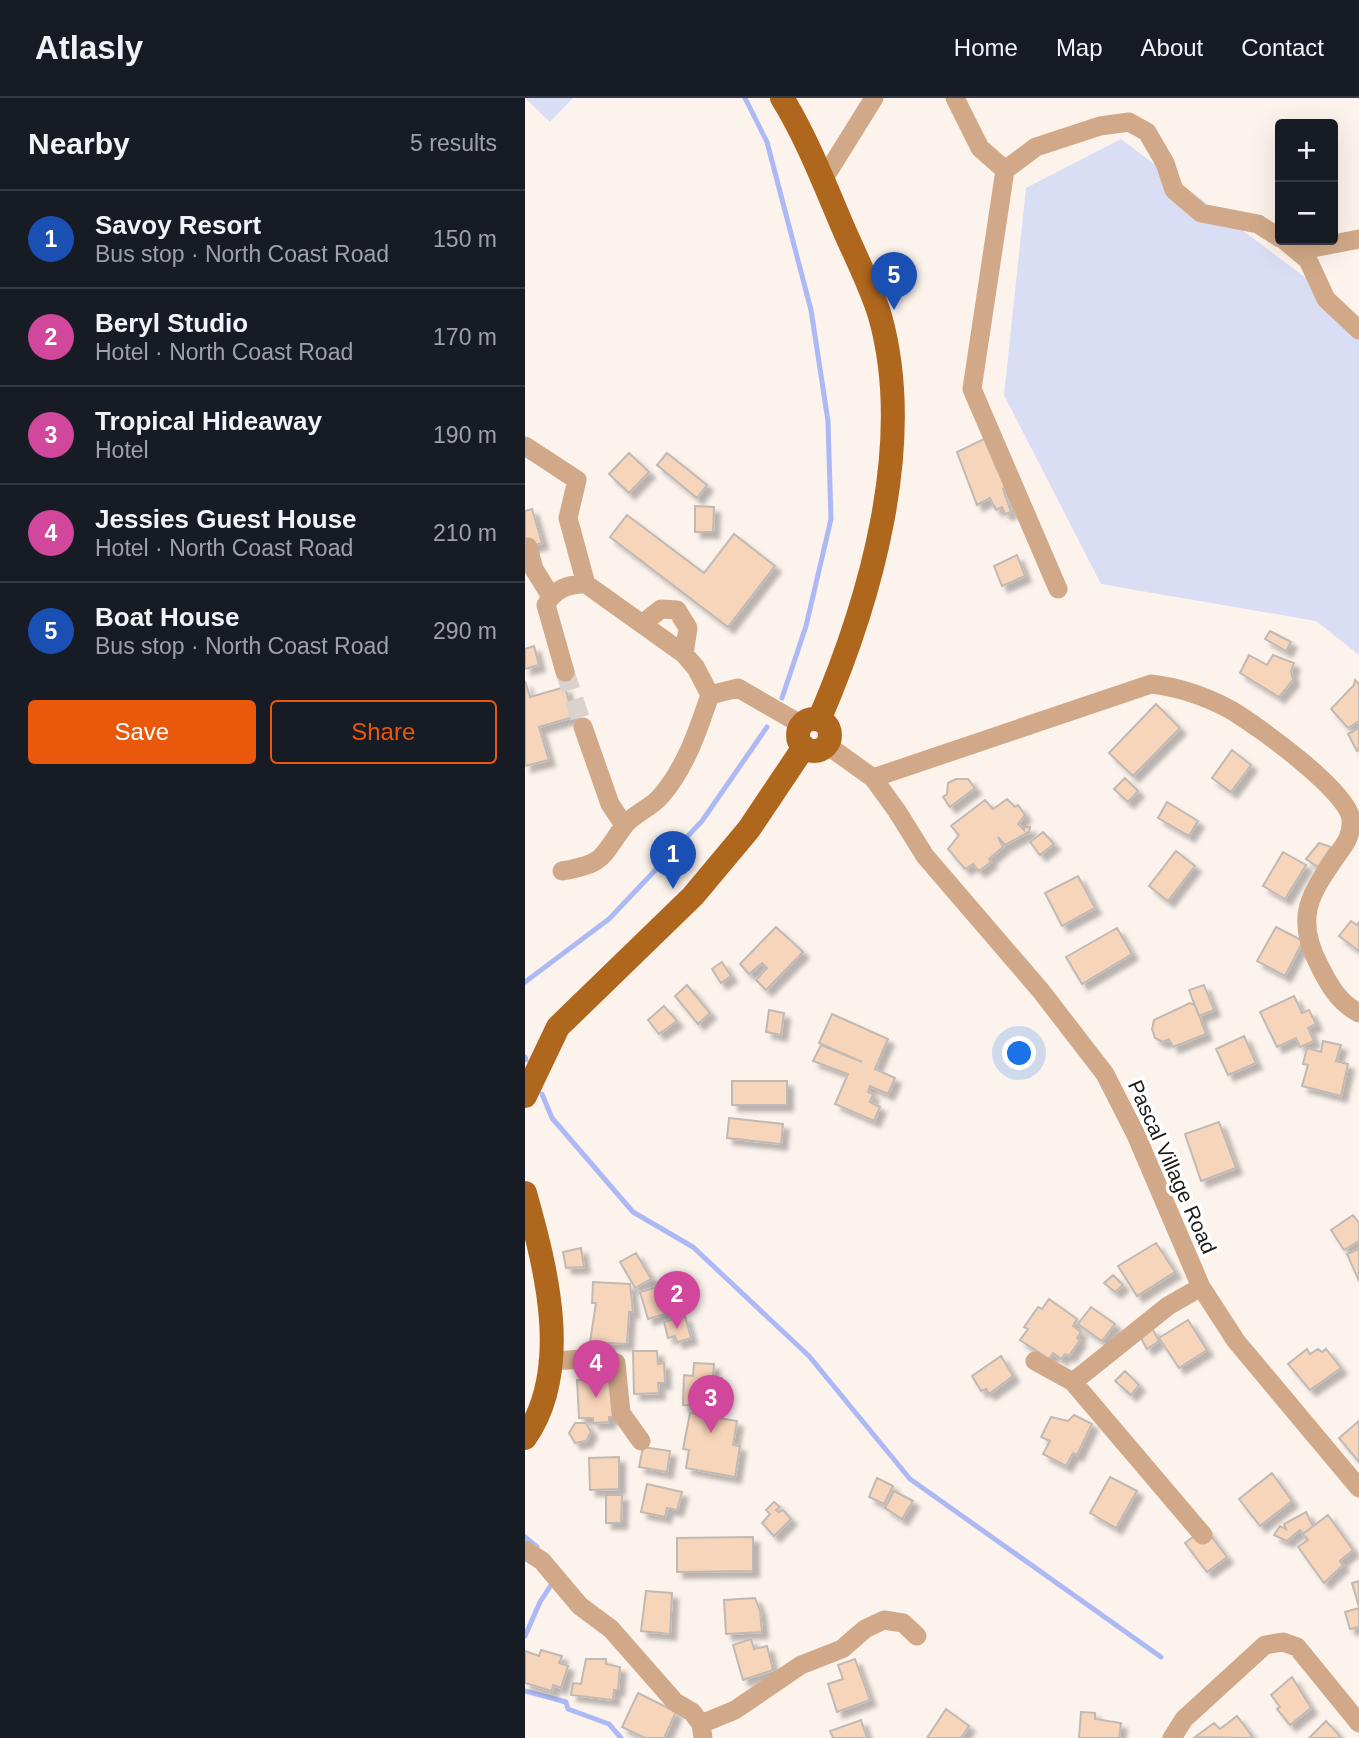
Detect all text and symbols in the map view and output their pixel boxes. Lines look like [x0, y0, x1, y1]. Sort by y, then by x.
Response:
text: Atlasly [35, 29, 143, 66]
text: Home [954, 34, 1018, 61]
text: Map [1056, 34, 1103, 61]
text: About [1141, 34, 1203, 61]
text: Contact [1241, 34, 1324, 61]
map controls [1275, 119, 1338, 245]
button: + [1275, 119, 1338, 182]
text: Nearby [28, 127, 130, 160]
text: 5 results [410, 130, 497, 156]
button: − [1275, 182, 1338, 245]
text: Savoy Resort [95, 210, 261, 240]
text: 1 [45, 226, 57, 252]
text: 150 m [433, 226, 497, 252]
text: Bus stop · North Coast Road [95, 241, 389, 267]
pin: 5 [871, 252, 917, 310]
text: Beryl Studio [95, 308, 248, 338]
text: 2 [45, 324, 57, 350]
text: 170 m [433, 324, 497, 350]
text: Hotel · North Coast Road [95, 339, 353, 365]
text: Tropical Hideaway [95, 406, 322, 436]
text: 3 [45, 422, 57, 448]
text: 190 m [433, 422, 497, 448]
text: Hotel [95, 437, 149, 463]
text: Jessies Guest House [95, 504, 357, 534]
text: 4 [45, 520, 57, 546]
text: 210 m [433, 520, 497, 546]
text: Hotel · North Coast Road [95, 535, 353, 561]
text: Boat House [95, 602, 239, 632]
text: 5 [45, 618, 57, 644]
text: 290 m [433, 618, 497, 644]
text: Bus stop · North Coast Road [95, 633, 389, 659]
button: Save [28, 700, 256, 764]
button: Share [270, 700, 497, 764]
pin: 1 [650, 831, 696, 889]
your location [1002, 1036, 1036, 1070]
street label: Pascal Village Road [1124, 1076, 1221, 1257]
pin: 2 [654, 1271, 700, 1329]
pin: 4 [573, 1340, 619, 1398]
pin: 3 [688, 1375, 734, 1433]

